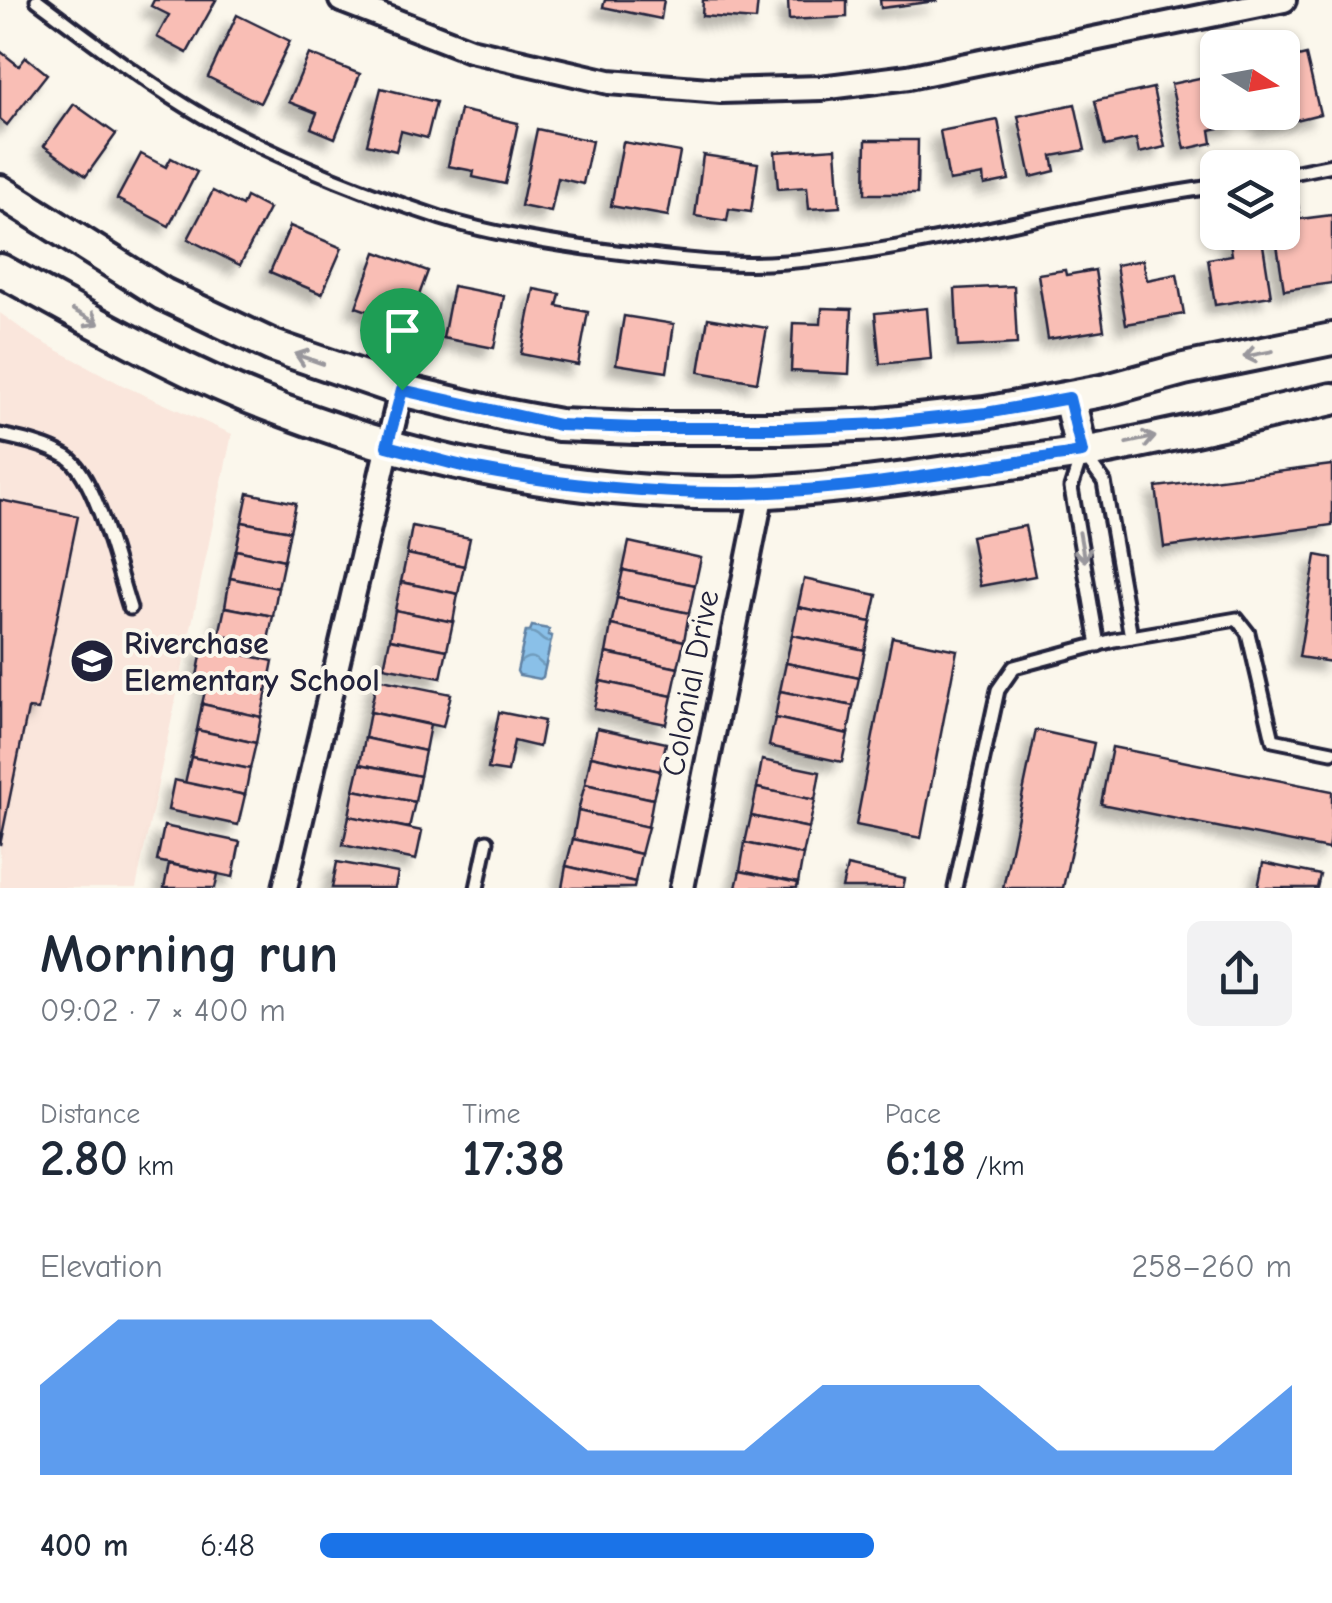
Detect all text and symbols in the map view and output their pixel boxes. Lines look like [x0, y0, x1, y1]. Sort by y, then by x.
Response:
north arrow [1200, 30, 1300, 130]
map controls [1200, 30, 1300, 250]
button: layers [1200, 150, 1300, 250]
pin [360, 288, 445, 391]
icon: arrive [375, 303, 430, 358]
one-way arrow [70, 307, 100, 327]
one-way arrow [1243, 346, 1275, 365]
one-way arrow [295, 349, 326, 367]
one-way arrow [1124, 430, 1156, 448]
one-way arrow [1073, 531, 1092, 563]
street label: Colonial Drive [654, 587, 727, 779]
place label: Riverchase Elementary School [124, 625, 380, 699]
school or university icon: Riverchase Elementary School [69, 638, 115, 684]
button: share [1187, 921, 1292, 1026]
text: Morning run [40, 922, 338, 986]
text: 09:02 · 7 × 400 m [40, 992, 286, 1029]
text: Distance [40, 1098, 140, 1130]
text: Time [462, 1098, 520, 1130]
text: Pace [885, 1098, 941, 1130]
text: 2.80 [40, 1130, 128, 1188]
text: 17:38 [462, 1130, 565, 1188]
text: 6:18 [885, 1130, 966, 1188]
text: km [128, 1150, 174, 1182]
text: /km [966, 1150, 1025, 1182]
text: Elevation [40, 1248, 163, 1285]
text: 258–260 m [1132, 1248, 1292, 1285]
text: 400 m [40, 1527, 128, 1564]
text: 6:48 [200, 1527, 255, 1564]

